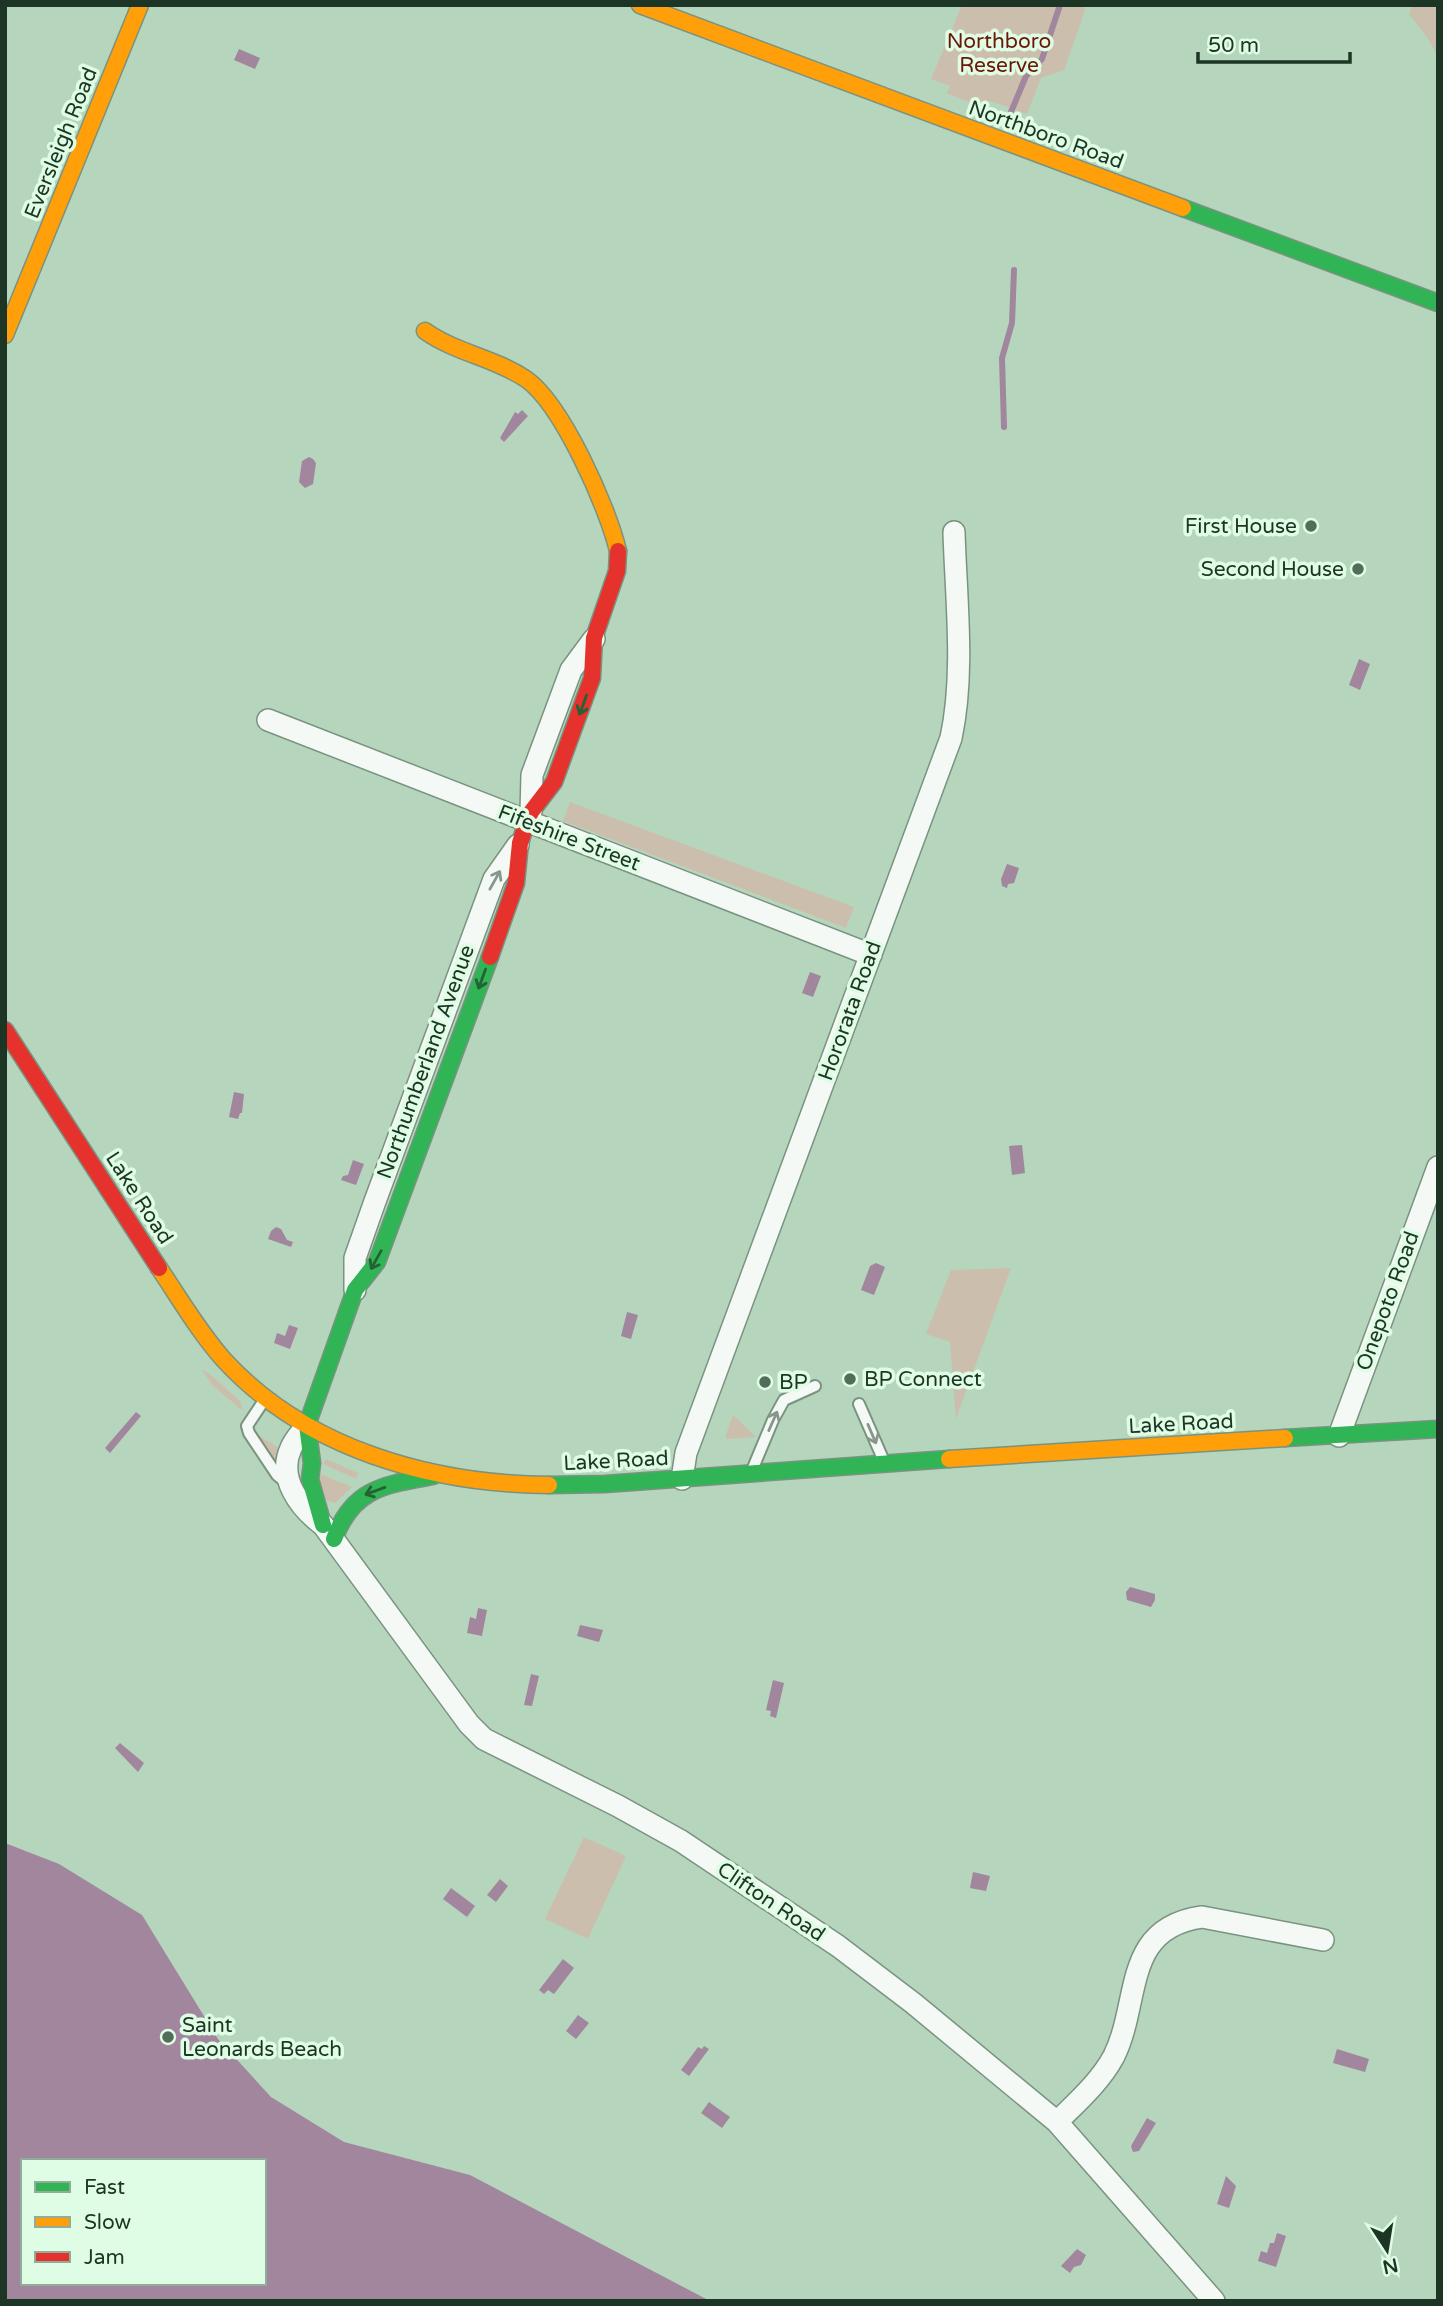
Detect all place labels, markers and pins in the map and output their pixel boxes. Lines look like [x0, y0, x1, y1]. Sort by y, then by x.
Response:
place label: First House [1185, 514, 1297, 539]
marker: First House [1303, 518, 1319, 534]
place label: Second House [1201, 557, 1344, 582]
marker: Second House [1350, 561, 1366, 577]
place label: BP Connect [864, 1367, 982, 1392]
place label: BP [779, 1370, 808, 1395]
marker: BP Connect [842, 1371, 858, 1387]
marker: BP [757, 1374, 773, 1390]
place label: Saint Leonards Beach [182, 2013, 342, 2062]
marker: Saint Leonards Beach [160, 2029, 176, 2045]

